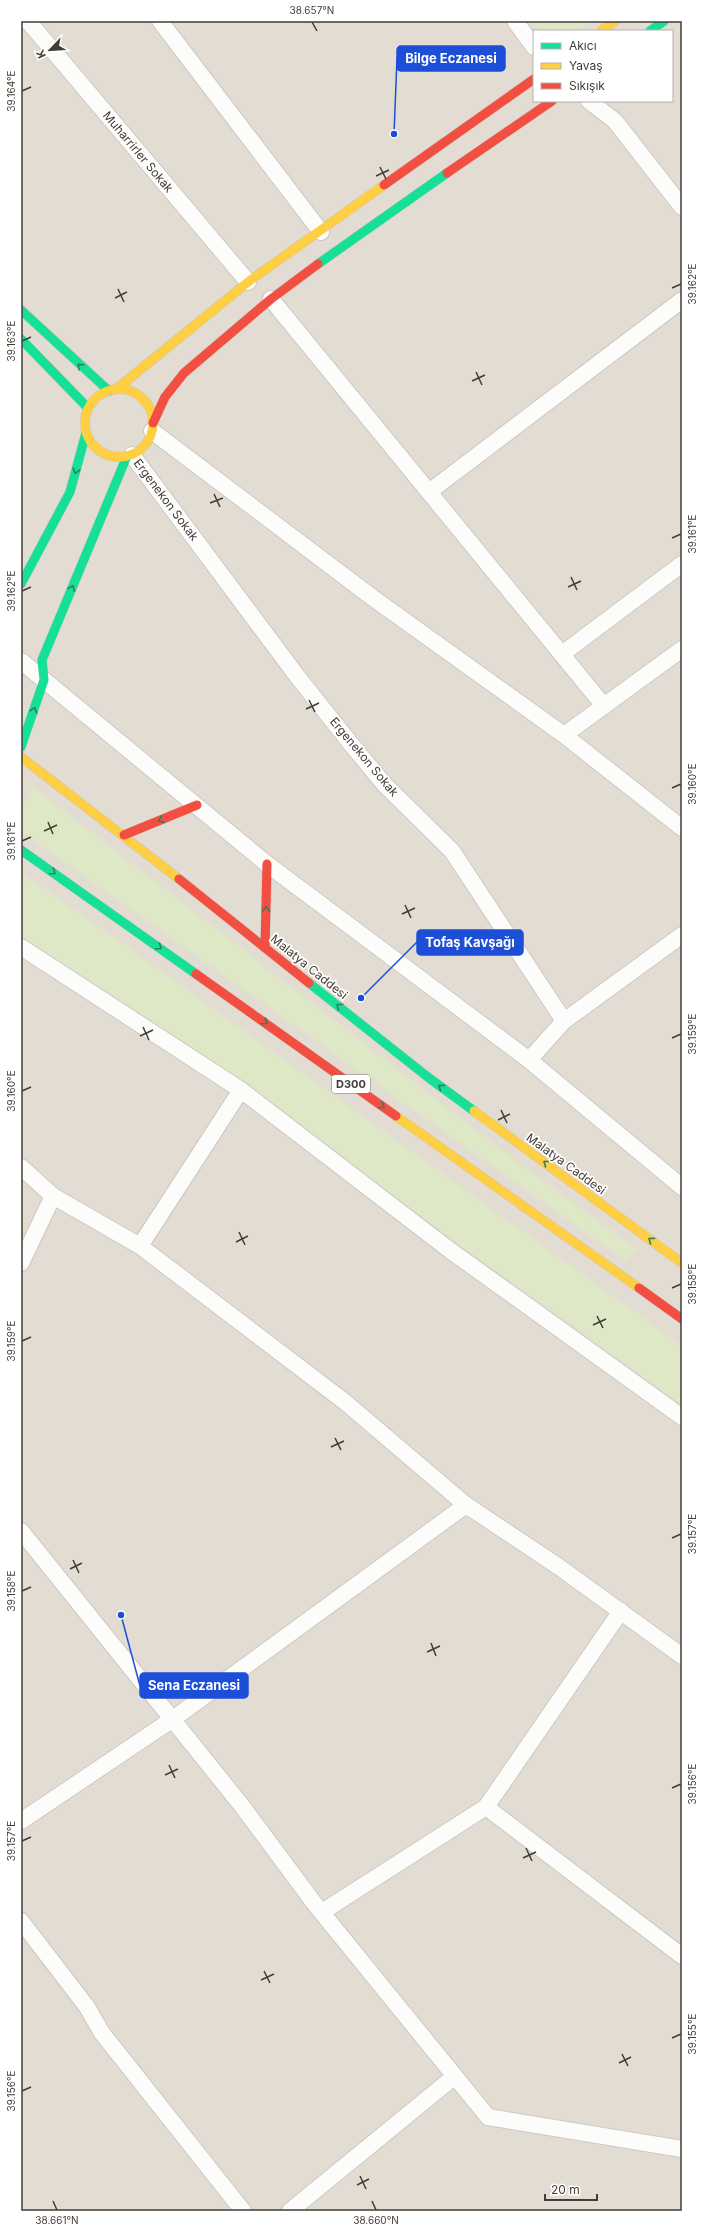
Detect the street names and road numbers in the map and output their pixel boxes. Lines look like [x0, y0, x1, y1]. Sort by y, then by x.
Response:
street label: Muharrirler Sokak [100, 108, 177, 196]
street label: Ergenekon Sokak [131, 456, 202, 544]
street label: Ergenekon Sokak [327, 714, 402, 800]
street label: Malatya Caddesi [268, 931, 351, 1002]
road number: D300 [332, 1075, 370, 1093]
street label: Malatya Caddesi [524, 1130, 609, 1198]

